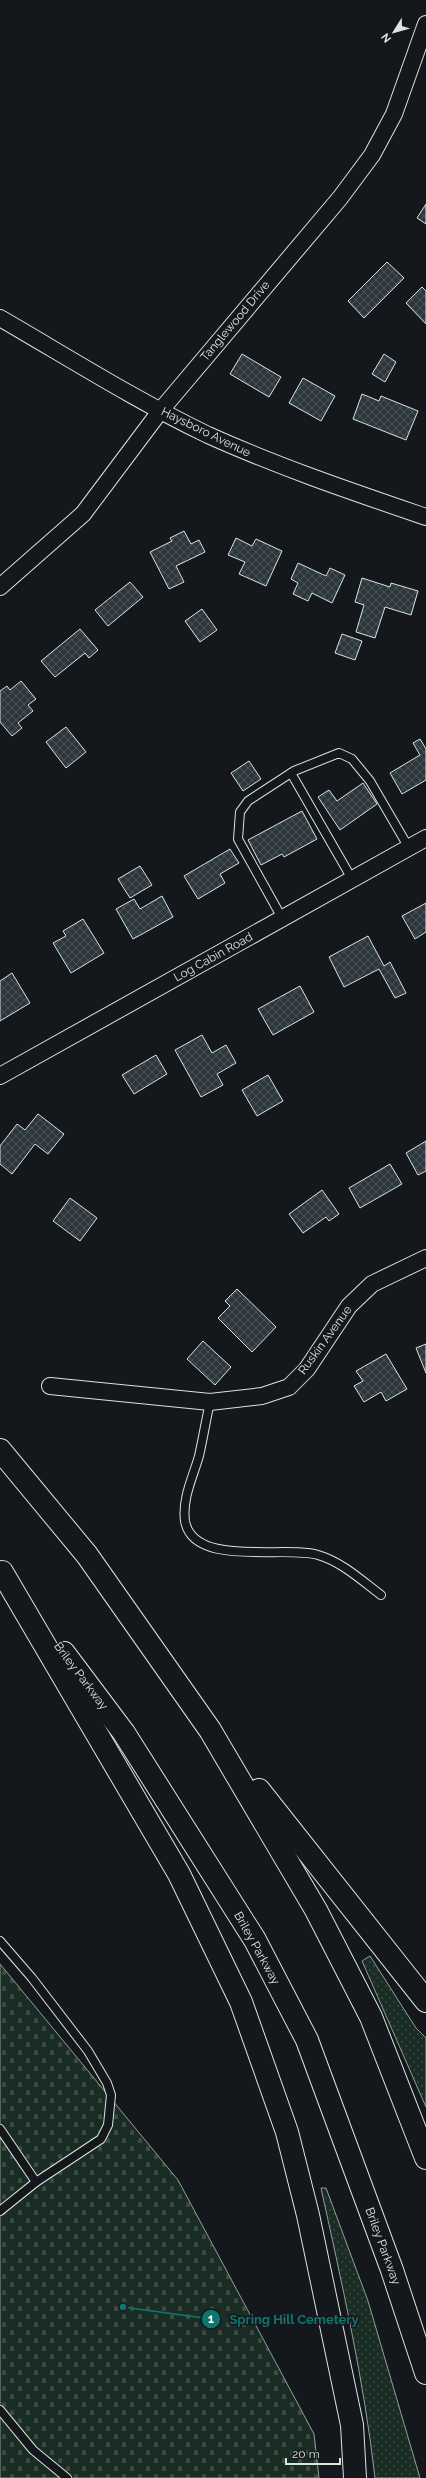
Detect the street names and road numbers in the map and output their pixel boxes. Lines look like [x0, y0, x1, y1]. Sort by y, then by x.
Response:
street label: Tanglewood Drive [197, 278, 273, 364]
street label: Haysboro Avenue [159, 404, 253, 460]
street label: Log Cabin Road [171, 930, 255, 984]
street label: Ruskin Avenue [295, 1303, 355, 1377]
street label: Briley Parkway [51, 1639, 111, 1713]
street label: Briley Parkway [231, 1909, 283, 1987]
street label: Briley Parkway [363, 2205, 404, 2287]

